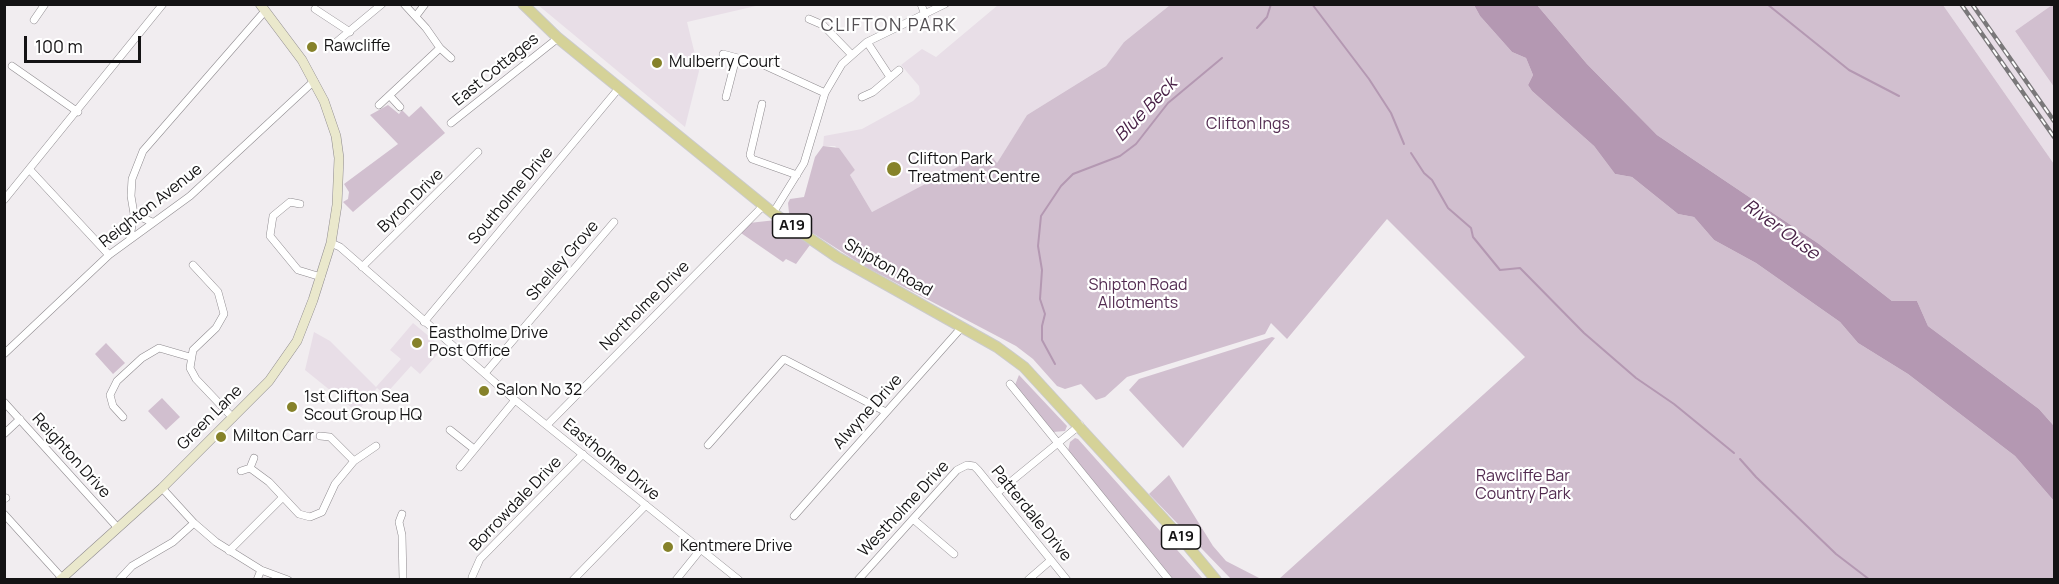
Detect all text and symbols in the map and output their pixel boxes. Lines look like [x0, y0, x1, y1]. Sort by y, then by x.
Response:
district label: CLIFTON PARK [821, 15, 957, 37]
scale bar [27, 24, 144, 62]
street label: East Cottages [449, 30, 543, 110]
text: 100 m [35, 34, 83, 58]
place label: Rawcliffe [324, 37, 390, 57]
marker: Rawcliffe [305, 40, 319, 54]
place label: Mulberry Court [669, 53, 780, 73]
marker: Mulberry Court [650, 56, 664, 70]
water label: Blue Beck [1110, 74, 1182, 146]
park label: Clifton Ings [1206, 115, 1290, 135]
street label: Southolme Drive [465, 143, 557, 249]
place label: Clifton Park Treatment Centre [908, 150, 1040, 188]
street label: Reighton Avenue [96, 160, 206, 252]
marker: Clifton Park Treatment Centre [885, 160, 903, 178]
street label: Byron Drive [374, 165, 448, 237]
water label: River Ouse [1739, 195, 1823, 265]
road number: A19 [772, 214, 812, 238]
street label: Shelley Grove [523, 217, 603, 305]
street label: Shipton Road [840, 235, 936, 301]
street label: Northolme Drive [596, 257, 694, 355]
park label: Shipton Road Allotments [1089, 276, 1187, 314]
place label: Eastholme Drive Post Office [429, 324, 548, 362]
marker: Eastholme Drive Post Office [410, 336, 424, 350]
street label: Alwyne Drive [829, 371, 907, 453]
place label: Salon No 32 [496, 381, 582, 401]
street label: Green Lane [174, 382, 246, 454]
marker: Salon No 32 [477, 384, 491, 398]
place label: 1st Clifton Sea Scout Group HQ [304, 388, 422, 426]
marker: 1st Clifton Sea Scout Group HQ [285, 400, 299, 414]
street label: Reighton Drive [28, 410, 114, 502]
street label: Eastholme Drive [559, 415, 663, 505]
place label: Milton Carr [233, 427, 314, 447]
marker: Milton Carr [214, 430, 228, 444]
street label: Borrowdale Drive [466, 453, 566, 555]
street label: Westholme Drive [855, 457, 953, 561]
street label: Patterdale Drive [987, 462, 1075, 566]
park label: Rawcliffe Bar Country Park [1475, 467, 1571, 505]
road number: A19 [1162, 525, 1200, 549]
place label: Kentmere Drive [680, 537, 792, 557]
marker: Kentmere Drive [661, 540, 675, 554]

